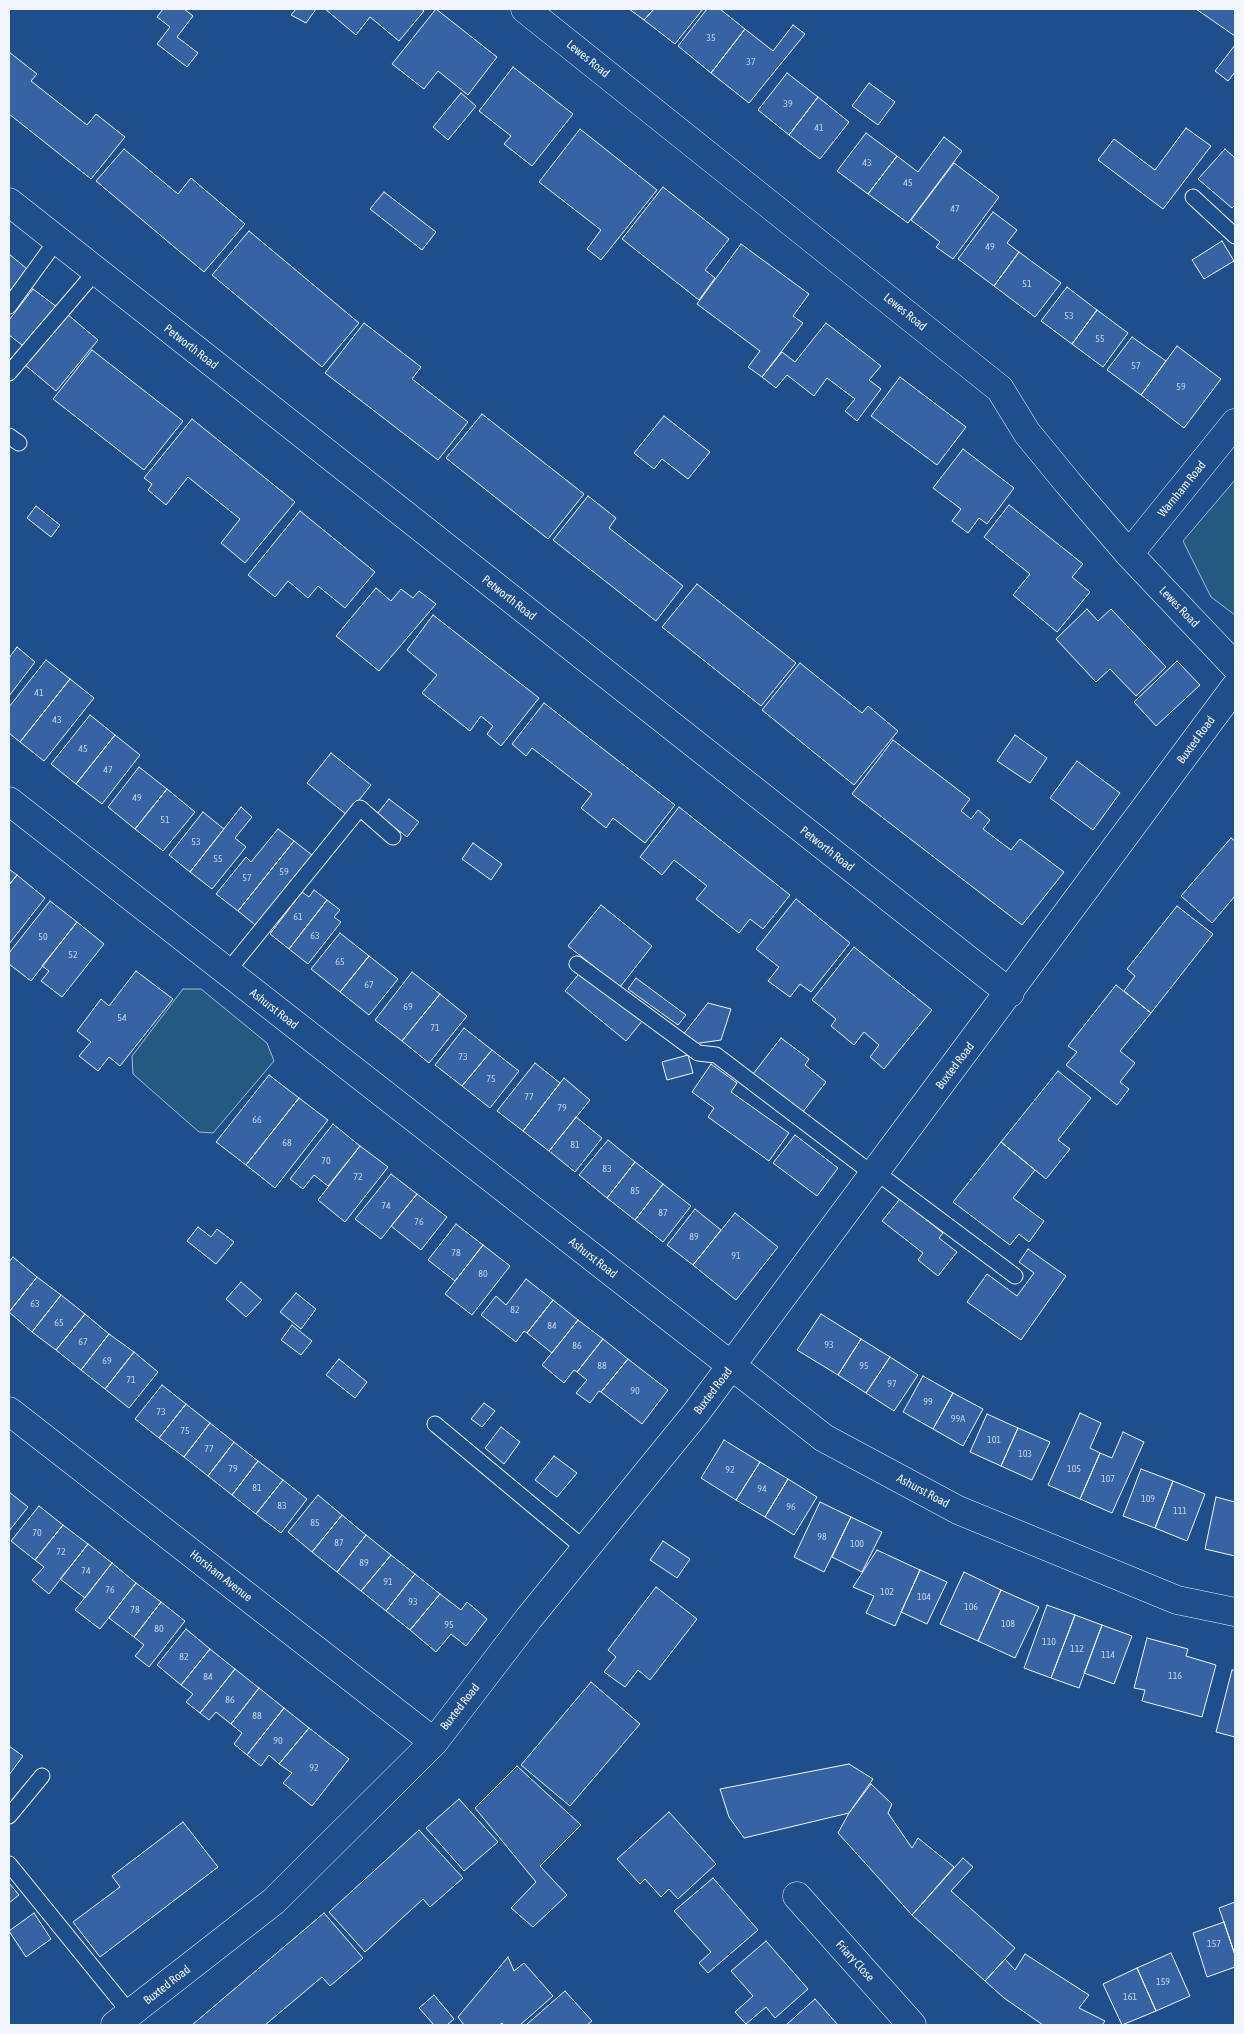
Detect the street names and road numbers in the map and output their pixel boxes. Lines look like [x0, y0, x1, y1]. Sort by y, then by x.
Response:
street label: Lewes Road [564, 37, 612, 81]
street label: Lewes Road [881, 290, 929, 334]
street label: Petworth Road [161, 321, 221, 373]
street label: Warnham Road [1155, 458, 1209, 520]
street label: Petworth Road [479, 572, 539, 624]
street label: Lewes Road [1156, 584, 1202, 630]
street label: Buxted Road [1174, 713, 1218, 767]
street label: Petworth Road [797, 823, 857, 875]
street label: Ashurst Road [247, 986, 301, 1032]
street label: Buxted Road [933, 1040, 977, 1092]
street label: Ashurst Road [566, 1235, 620, 1281]
street label: Buxted Road [691, 1365, 735, 1417]
street label: Ashurst Road [894, 1471, 952, 1511]
street label: Horsham Avenue [187, 1547, 255, 1605]
street label: Buxted Road [437, 1681, 483, 1733]
street label: Friary Close [833, 1937, 877, 1985]
street label: Buxted Road [141, 1962, 193, 2008]

